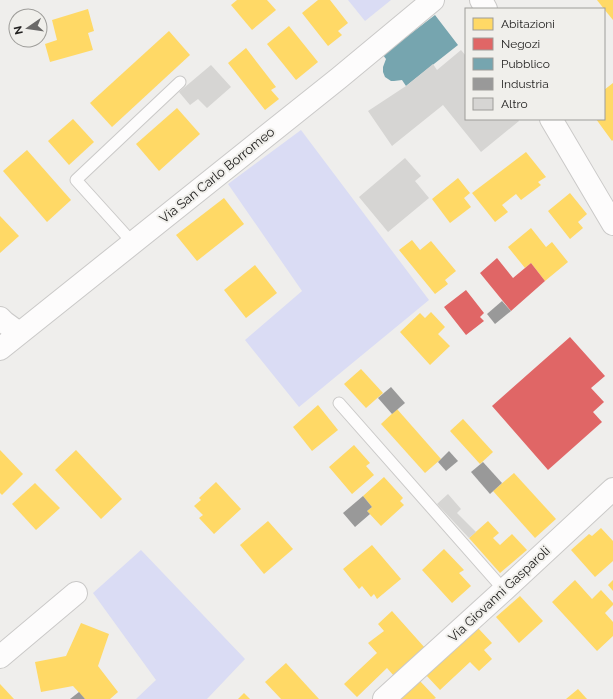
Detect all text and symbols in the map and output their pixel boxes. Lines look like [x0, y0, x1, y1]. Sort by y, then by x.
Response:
north arrow [8, 8, 48, 48]
legend [465, 8, 605, 120]
text: Abitazioni [501, 17, 555, 31]
text: N [11, 25, 26, 36]
text: Negozi [501, 37, 540, 51]
text: Pubblico [501, 57, 550, 71]
text: Industria [501, 77, 549, 91]
text: Altro [501, 97, 528, 111]
street label: Via San Carlo Borromeo [157, 124, 278, 226]
street label: Via Giovanni Gasparoli [445, 543, 553, 645]

